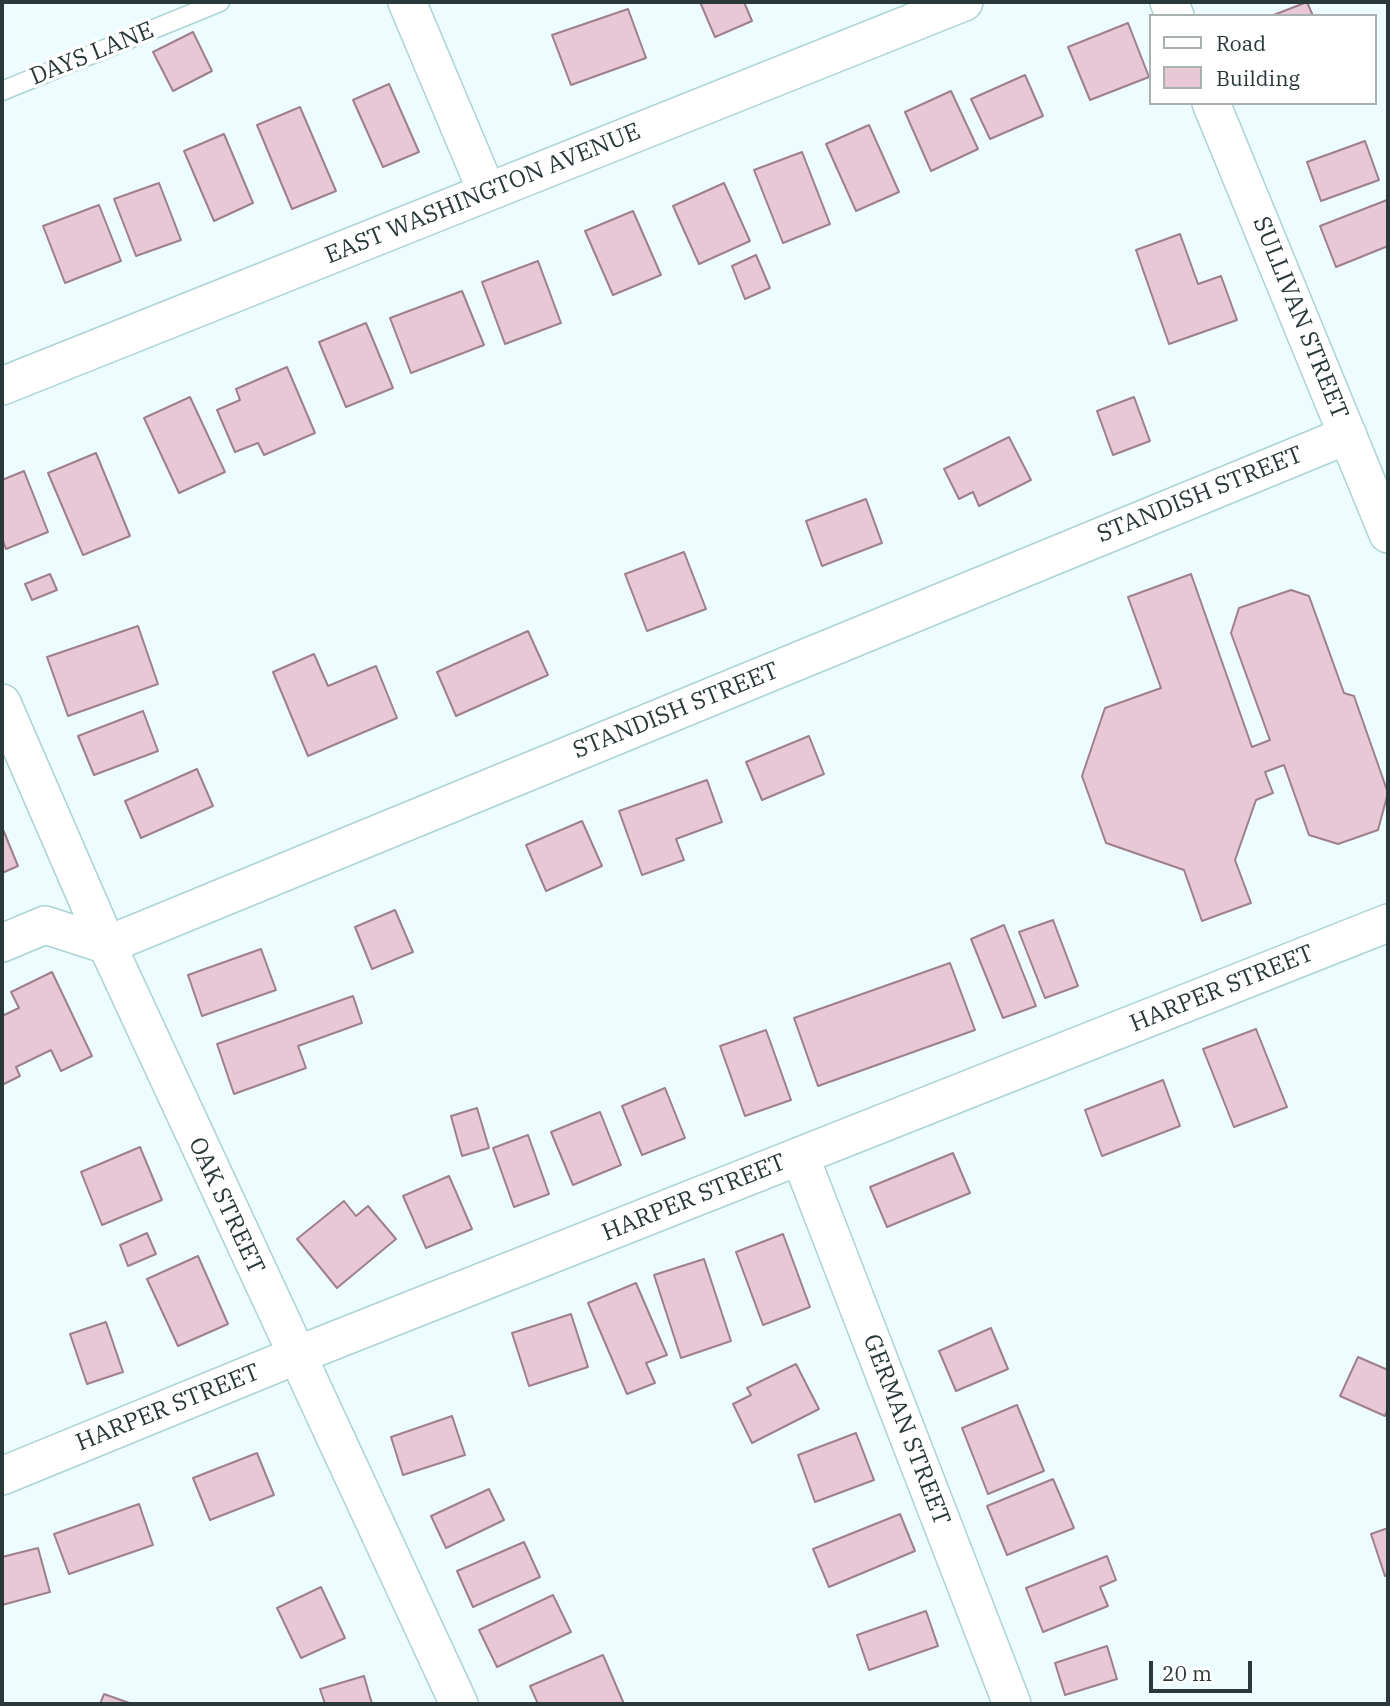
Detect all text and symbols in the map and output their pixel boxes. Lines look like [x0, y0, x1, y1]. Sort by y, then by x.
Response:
legend [1148, 14, 1376, 105]
street label: DAYS LANE [26, 16, 158, 92]
text: Road [1216, 29, 1266, 57]
text: Building [1216, 64, 1300, 92]
street label: EAST WASHINGTON AVENUE [321, 117, 645, 271]
street label: SULLIVAN STREET [1246, 212, 1354, 424]
street label: STANDISH STREET [1093, 441, 1307, 549]
street label: STANDISH STREET [569, 657, 783, 765]
street label: HARPER STREET [1126, 939, 1318, 1039]
street label: OAK STREET [182, 1133, 270, 1279]
street label: HARPER STREET [598, 1148, 790, 1248]
street label: GERMAN STREET [856, 1330, 956, 1530]
street label: HARPER STREET [72, 1358, 264, 1458]
scale bar [1152, 1646, 1255, 1690]
text: 20 m [1162, 1659, 1212, 1687]

